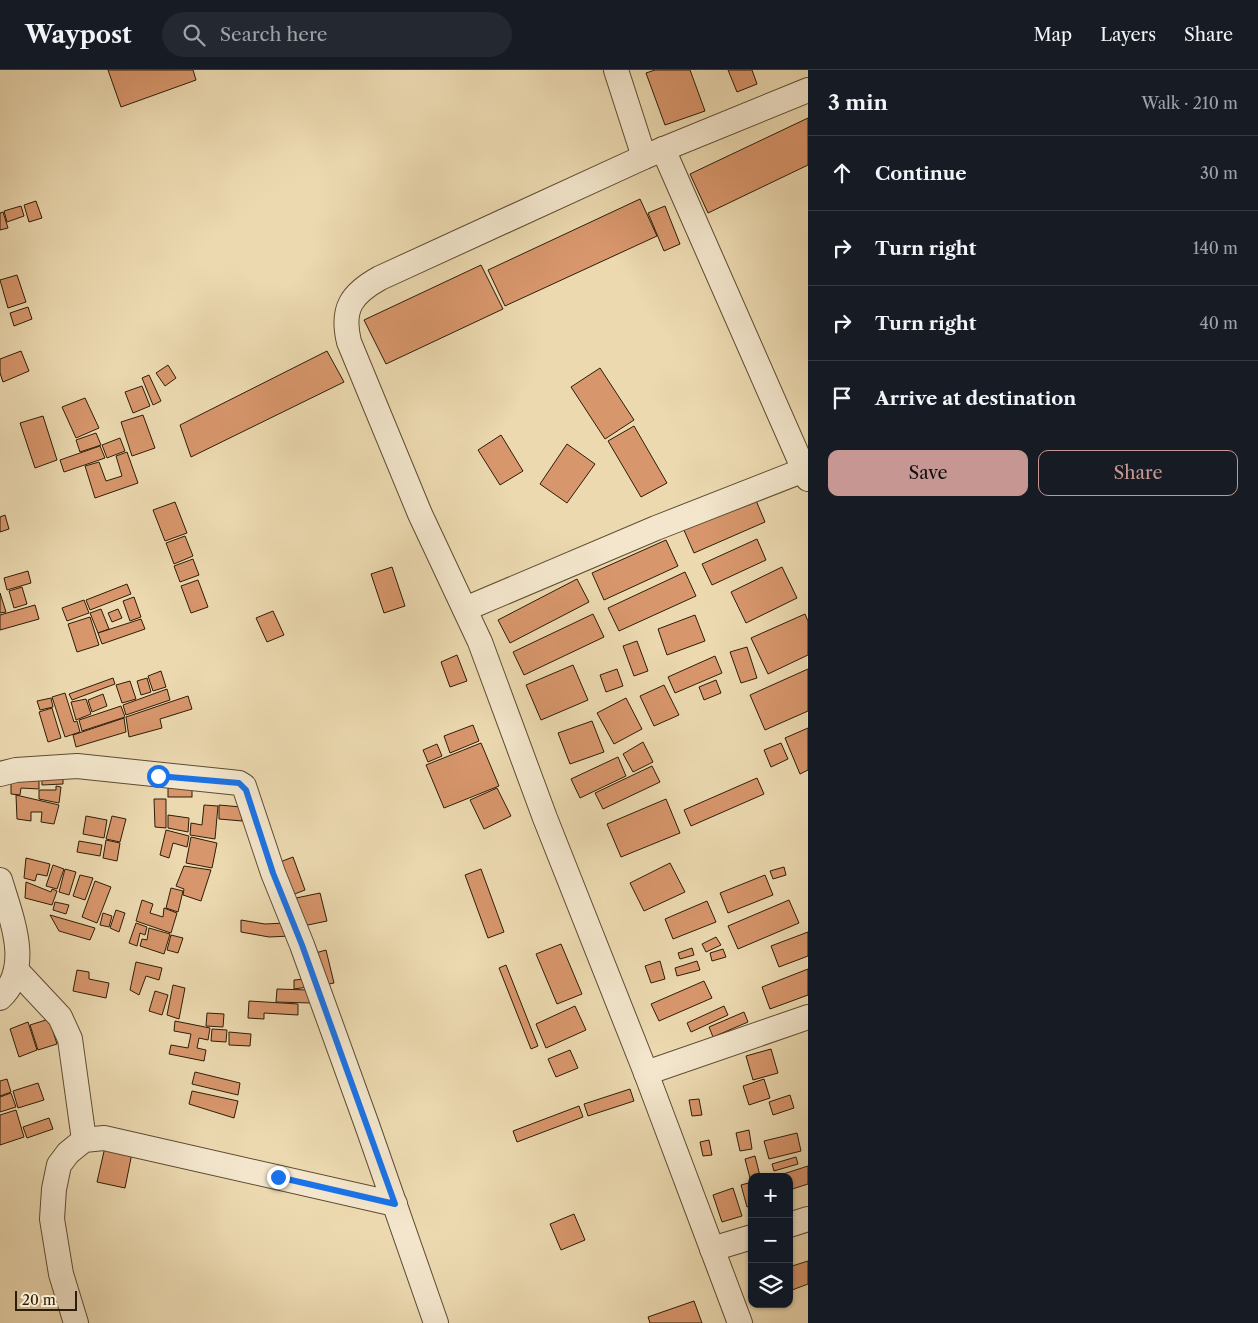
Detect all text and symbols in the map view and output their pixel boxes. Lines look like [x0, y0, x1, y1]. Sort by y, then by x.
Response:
search box [162, 12, 512, 57]
text: Waypost [25, 20, 132, 49]
icon: search [180, 21, 208, 49]
text: Search here [220, 23, 327, 46]
text: Map [1034, 24, 1072, 46]
text: Layers [1100, 24, 1156, 46]
text: Share [1184, 24, 1233, 46]
text: 3 min [828, 90, 888, 115]
text: Walk · 210 m [1142, 93, 1238, 113]
icon: ahead [828, 159, 856, 187]
text: Continue [875, 162, 967, 185]
text: 30 m [1200, 163, 1238, 183]
icon: right [828, 234, 856, 262]
text: Turn right [875, 237, 976, 260]
text: 140 m [1193, 238, 1238, 258]
icon: right [828, 309, 856, 337]
text: Turn right [875, 312, 976, 335]
text: 40 m [1199, 313, 1238, 333]
icon: arrive [828, 384, 856, 412]
text: Arrive at destination [875, 387, 1076, 410]
button: Save [828, 450, 1028, 496]
button: Share [1038, 450, 1238, 496]
route start [147, 765, 170, 788]
route end [267, 1166, 290, 1189]
map controls [748, 1173, 793, 1308]
button: + [748, 1173, 793, 1218]
button: − [748, 1218, 793, 1263]
button: layers [748, 1263, 793, 1308]
scale bar [15, 1288, 78, 1311]
text: 20 m [22, 1291, 56, 1309]

